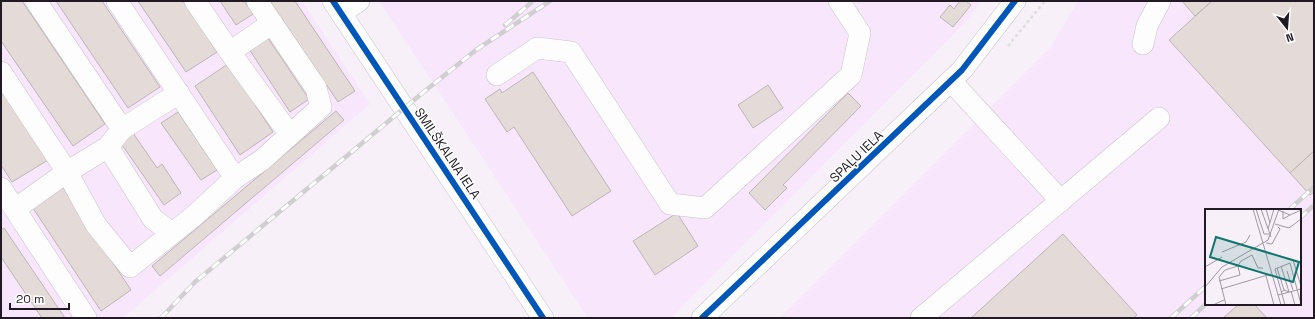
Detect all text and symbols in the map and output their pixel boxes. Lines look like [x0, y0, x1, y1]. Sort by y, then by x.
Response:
north arrow [1267, 8, 1307, 48]
text: N [1284, 30, 1295, 45]
street label: SMILŠKALNA IELA [411, 104, 484, 202]
street label: SPAĻU IELA [826, 127, 887, 186]
inset map [1205, 209, 1301, 305]
scale bar [10, 285, 69, 311]
text: 20 m [16, 291, 44, 307]

